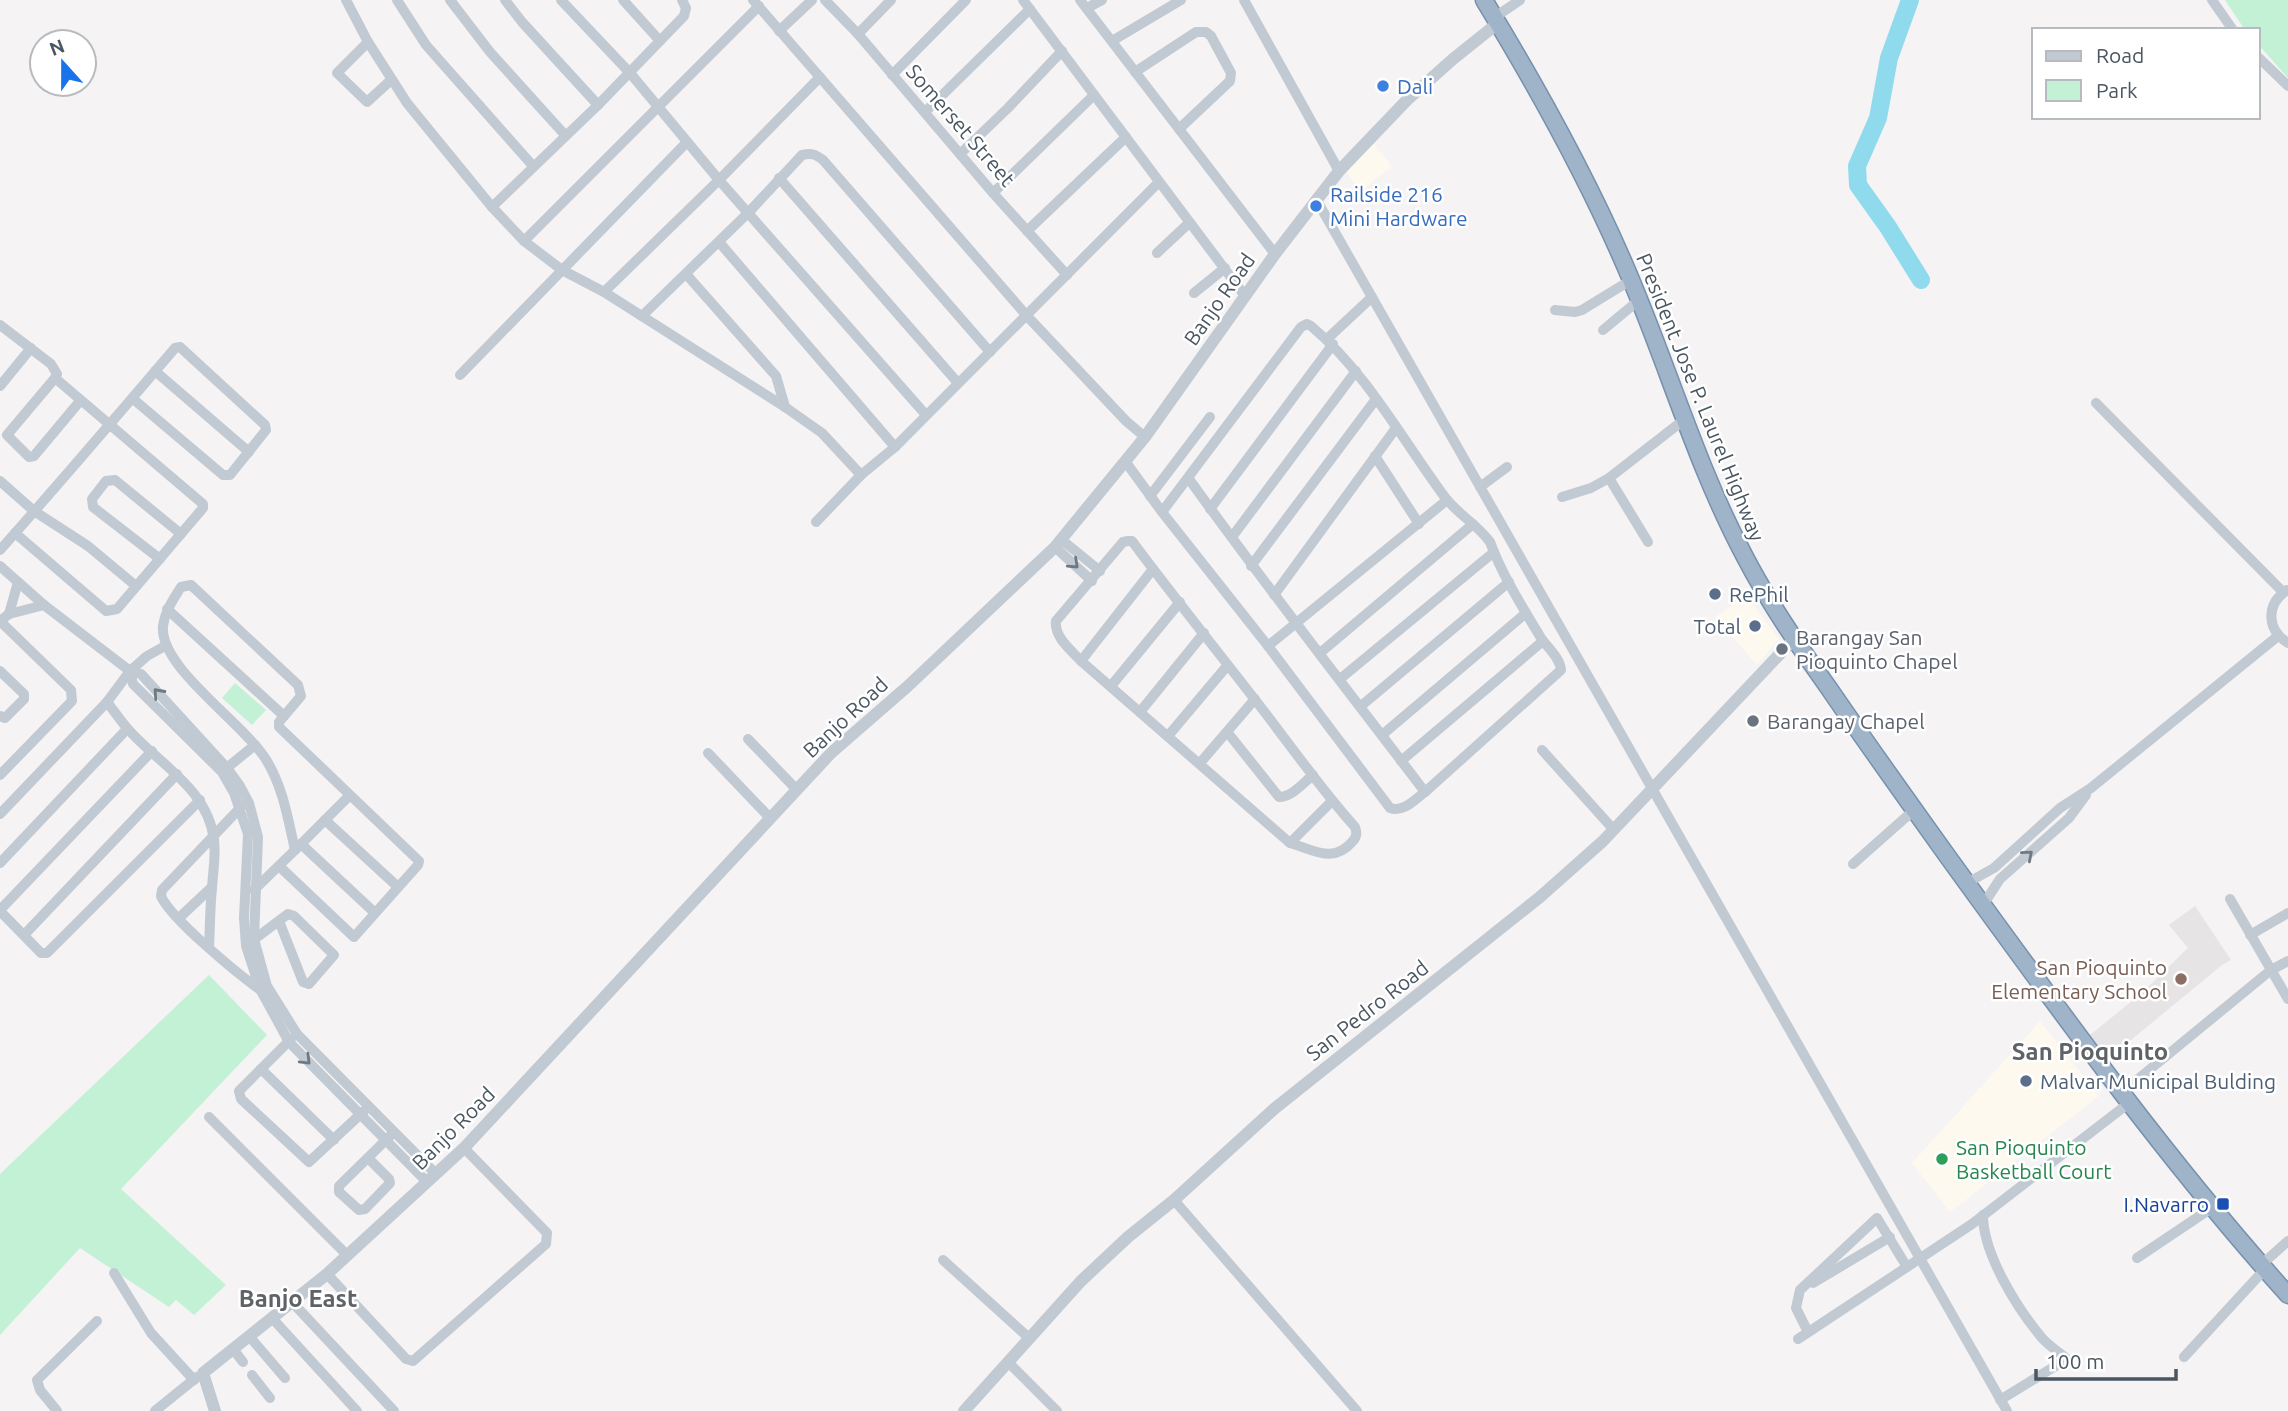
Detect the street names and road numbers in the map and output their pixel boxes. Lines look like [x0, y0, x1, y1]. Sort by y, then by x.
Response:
street label: Somerset Street [902, 59, 1020, 191]
street label: Banjo Road [1179, 248, 1259, 350]
street label: President Jose P. Laurel Highway [1632, 249, 1770, 545]
street label: Banjo Road [798, 672, 892, 762]
street label: San Pedro Road [1301, 955, 1433, 1065]
street label: Banjo Road [407, 1082, 499, 1174]

